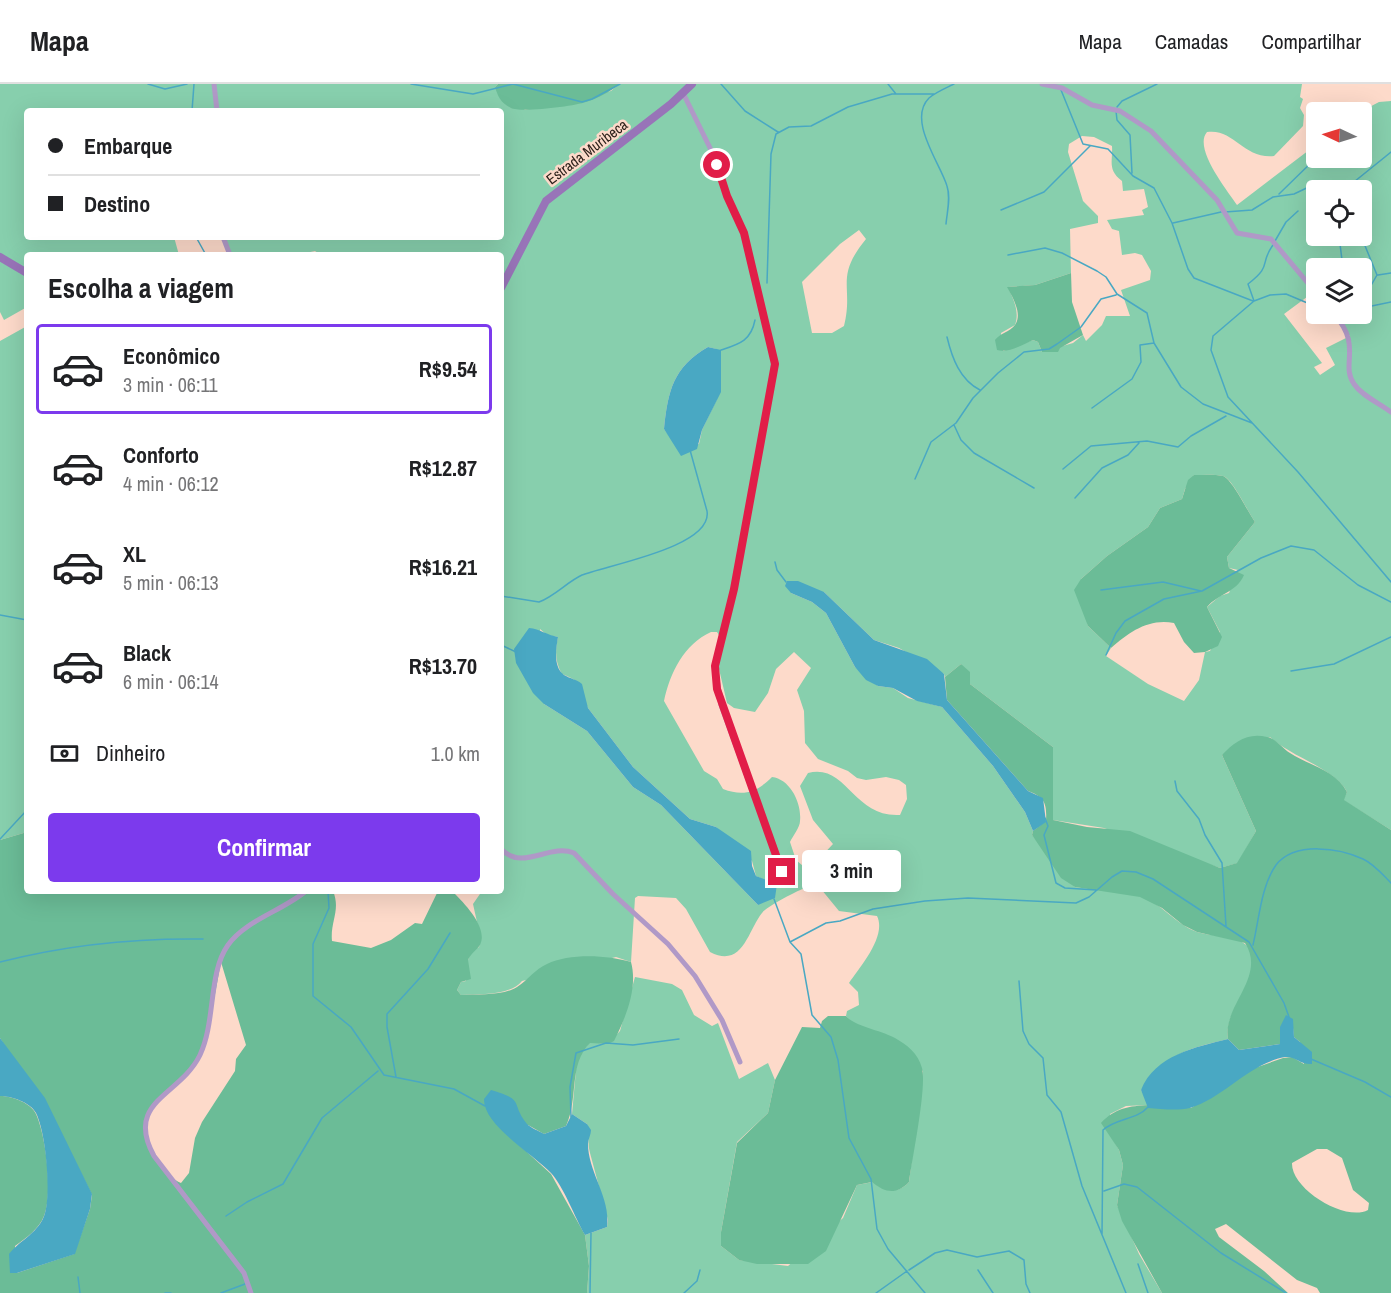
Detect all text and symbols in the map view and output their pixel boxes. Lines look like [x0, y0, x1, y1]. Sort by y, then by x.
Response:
text: Mapa [30, 22, 89, 60]
text: Mapa [1079, 27, 1122, 56]
text: Camadas [1155, 27, 1228, 56]
text: Compartilhar [1261, 27, 1361, 56]
north arrow [1306, 102, 1372, 168]
map controls [1306, 102, 1372, 324]
street label: Estrada Muribeca [542, 114, 632, 189]
text: Embarque [84, 131, 172, 161]
route start [703, 151, 730, 178]
button: locate [1306, 180, 1372, 246]
text: Destino [84, 189, 150, 219]
button: layers [1306, 258, 1372, 324]
text: Escolha a viagem [48, 270, 234, 306]
text: Econômico [123, 341, 220, 371]
icon: car [51, 342, 105, 396]
text: R$9.54 [419, 354, 477, 384]
text: 3 min · 06:11 [123, 371, 218, 398]
text: Conforto [123, 440, 199, 470]
icon: car [51, 441, 105, 495]
text: R$12.87 [409, 453, 477, 483]
text: 4 min · 06:12 [123, 470, 219, 497]
text: XL [123, 539, 146, 569]
icon: car [51, 540, 105, 594]
text: R$16.21 [409, 552, 477, 582]
text: 5 min · 06:13 [123, 569, 219, 596]
text: Black [123, 638, 171, 668]
icon: car [51, 639, 105, 693]
text: R$13.70 [409, 651, 477, 681]
text: 6 min · 06:14 [123, 668, 219, 695]
icon: cash [48, 737, 81, 770]
text: Dinheiro [96, 738, 165, 768]
text: 1.0 km [431, 740, 480, 767]
button: Confirmar [48, 813, 480, 882]
callout: 3 min [803, 851, 902, 893]
text: 3 min [830, 857, 873, 884]
route end [768, 858, 795, 885]

